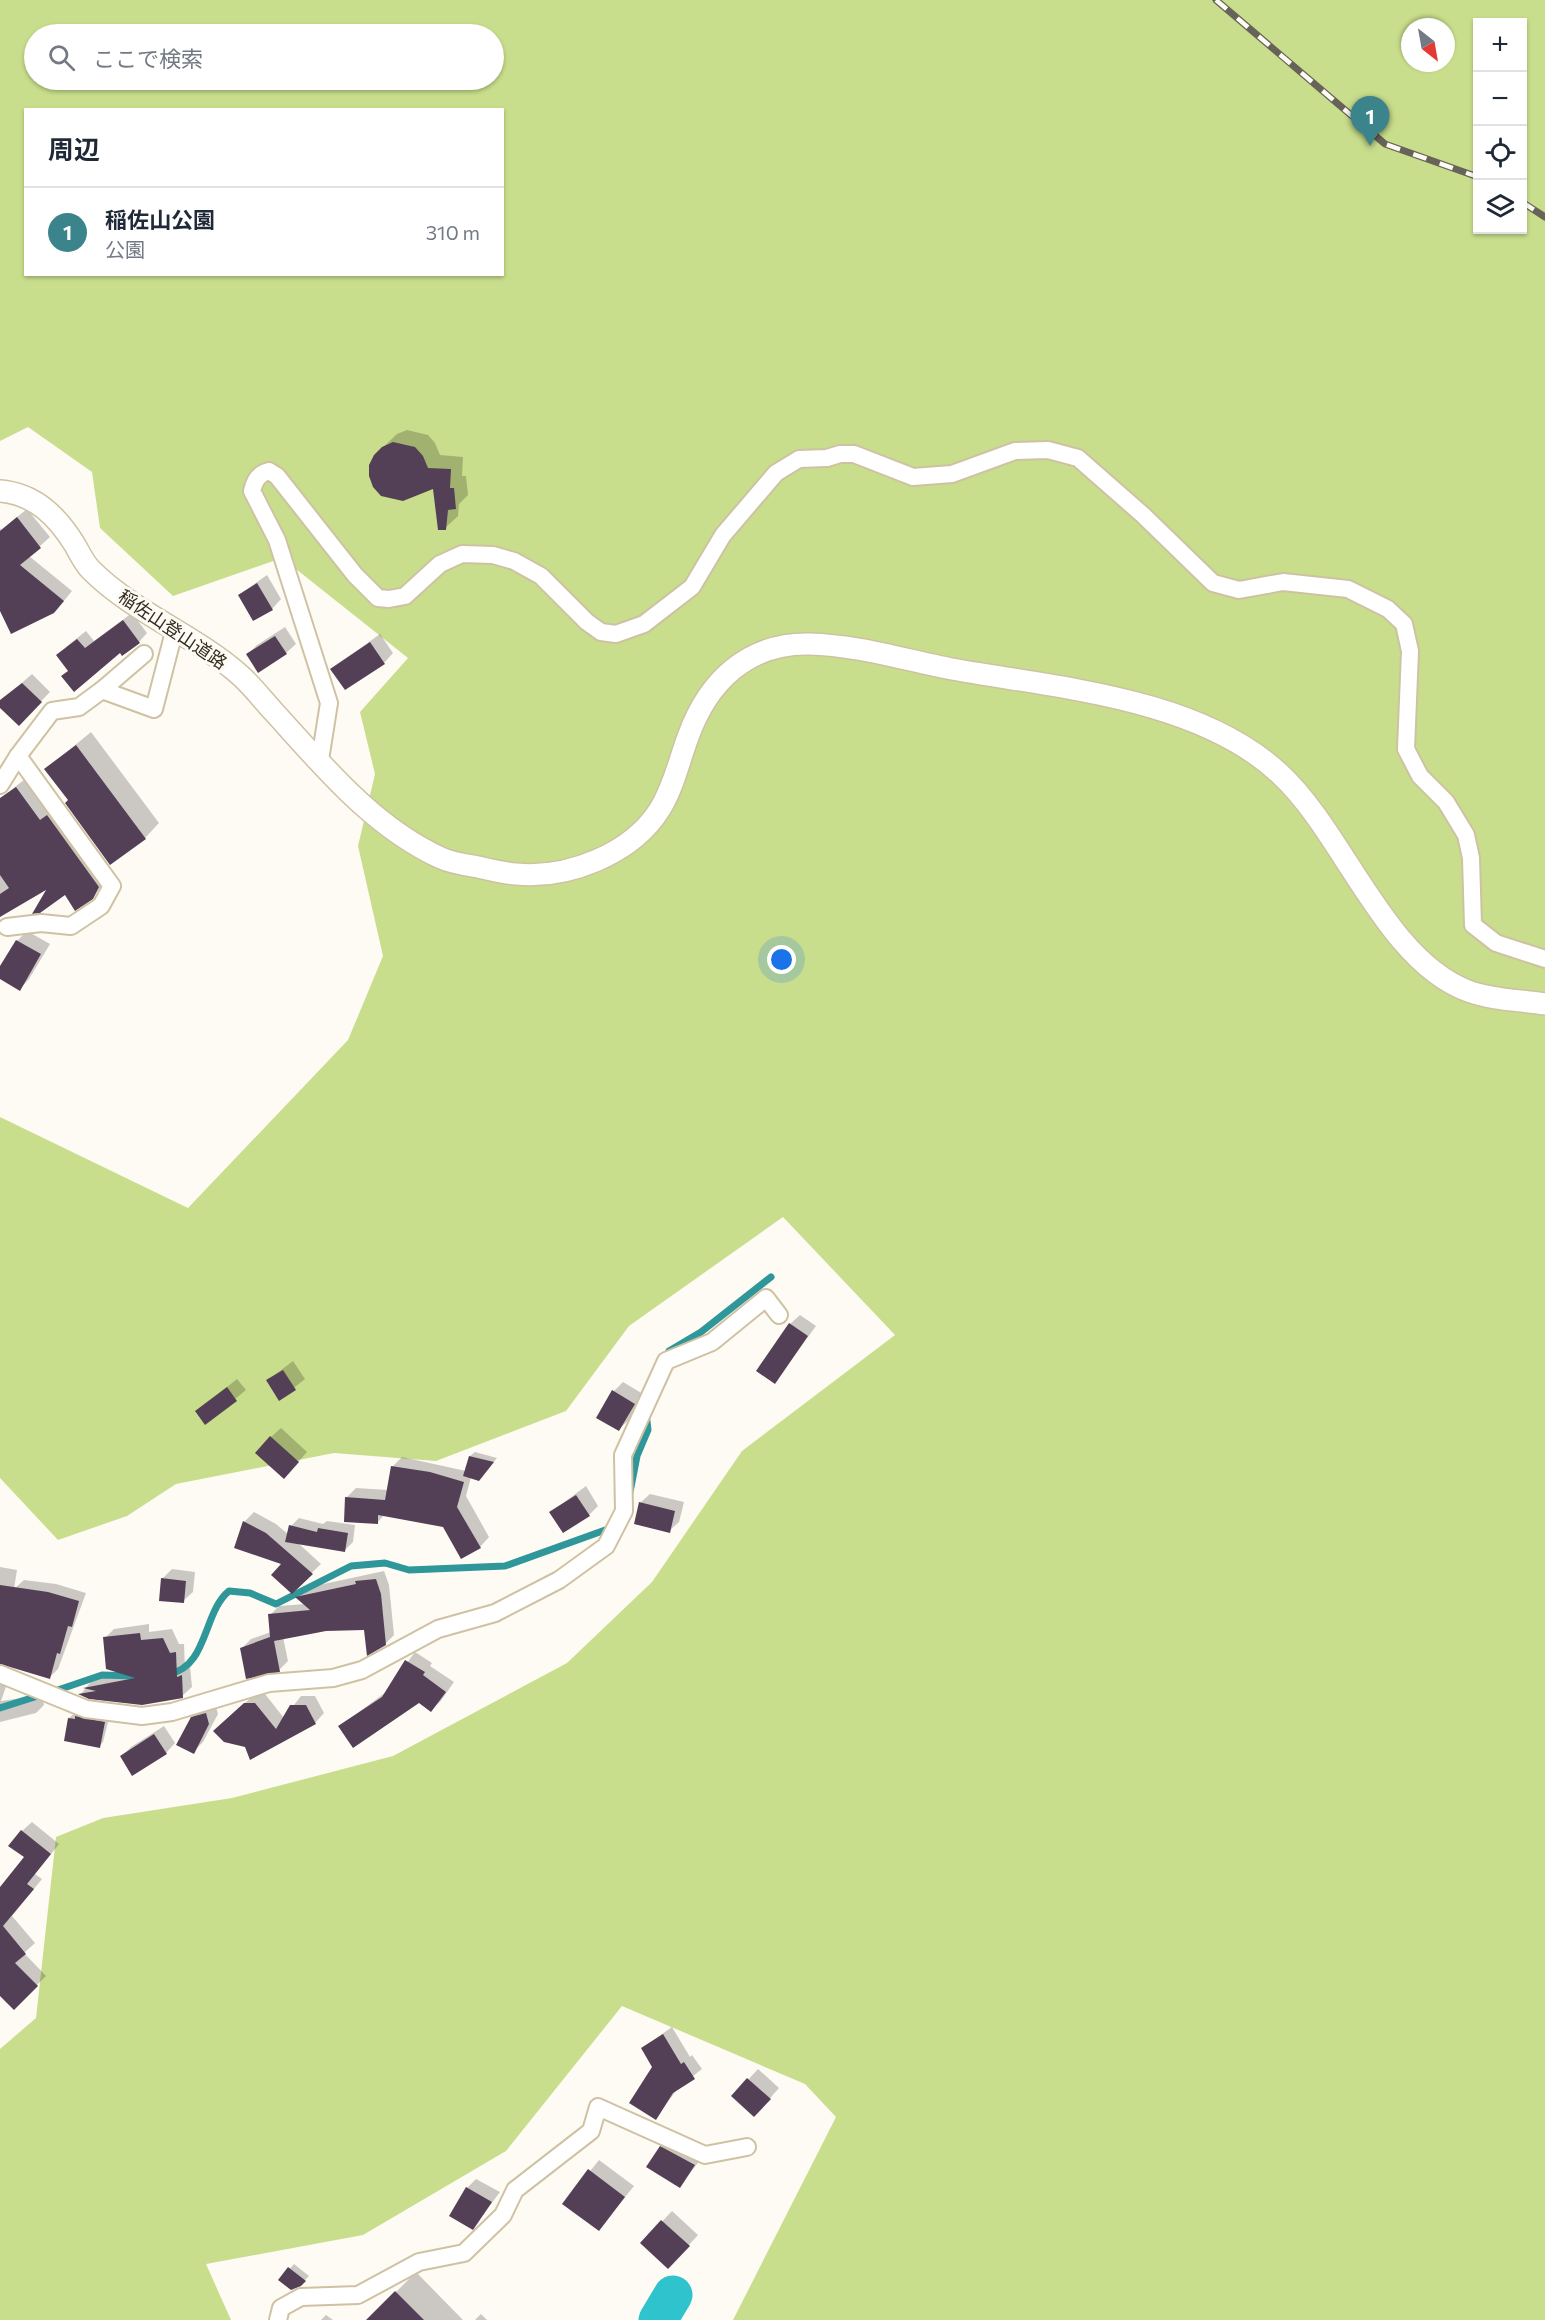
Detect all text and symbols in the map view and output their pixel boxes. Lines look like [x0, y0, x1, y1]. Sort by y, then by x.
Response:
north arrow [1401, 18, 1455, 72]
map controls [1473, 18, 1527, 234]
button: + [1473, 18, 1527, 72]
search box [24, 24, 504, 90]
icon: search [45, 41, 78, 74]
text: ここで検索 [93, 45, 203, 72]
button: − [1473, 72, 1527, 126]
pin: 1 [1350, 96, 1390, 146]
button: locate [1473, 126, 1527, 180]
text: 周辺 [48, 133, 100, 164]
button: layers [1473, 180, 1527, 234]
text: 稲佐山公園 [105, 206, 215, 233]
text: 1 [63, 220, 72, 244]
text: 310 m [426, 220, 480, 244]
text: 公園 [105, 237, 145, 261]
street label: 稲佐山登山道路 [115, 585, 231, 673]
your location [767, 945, 796, 974]

